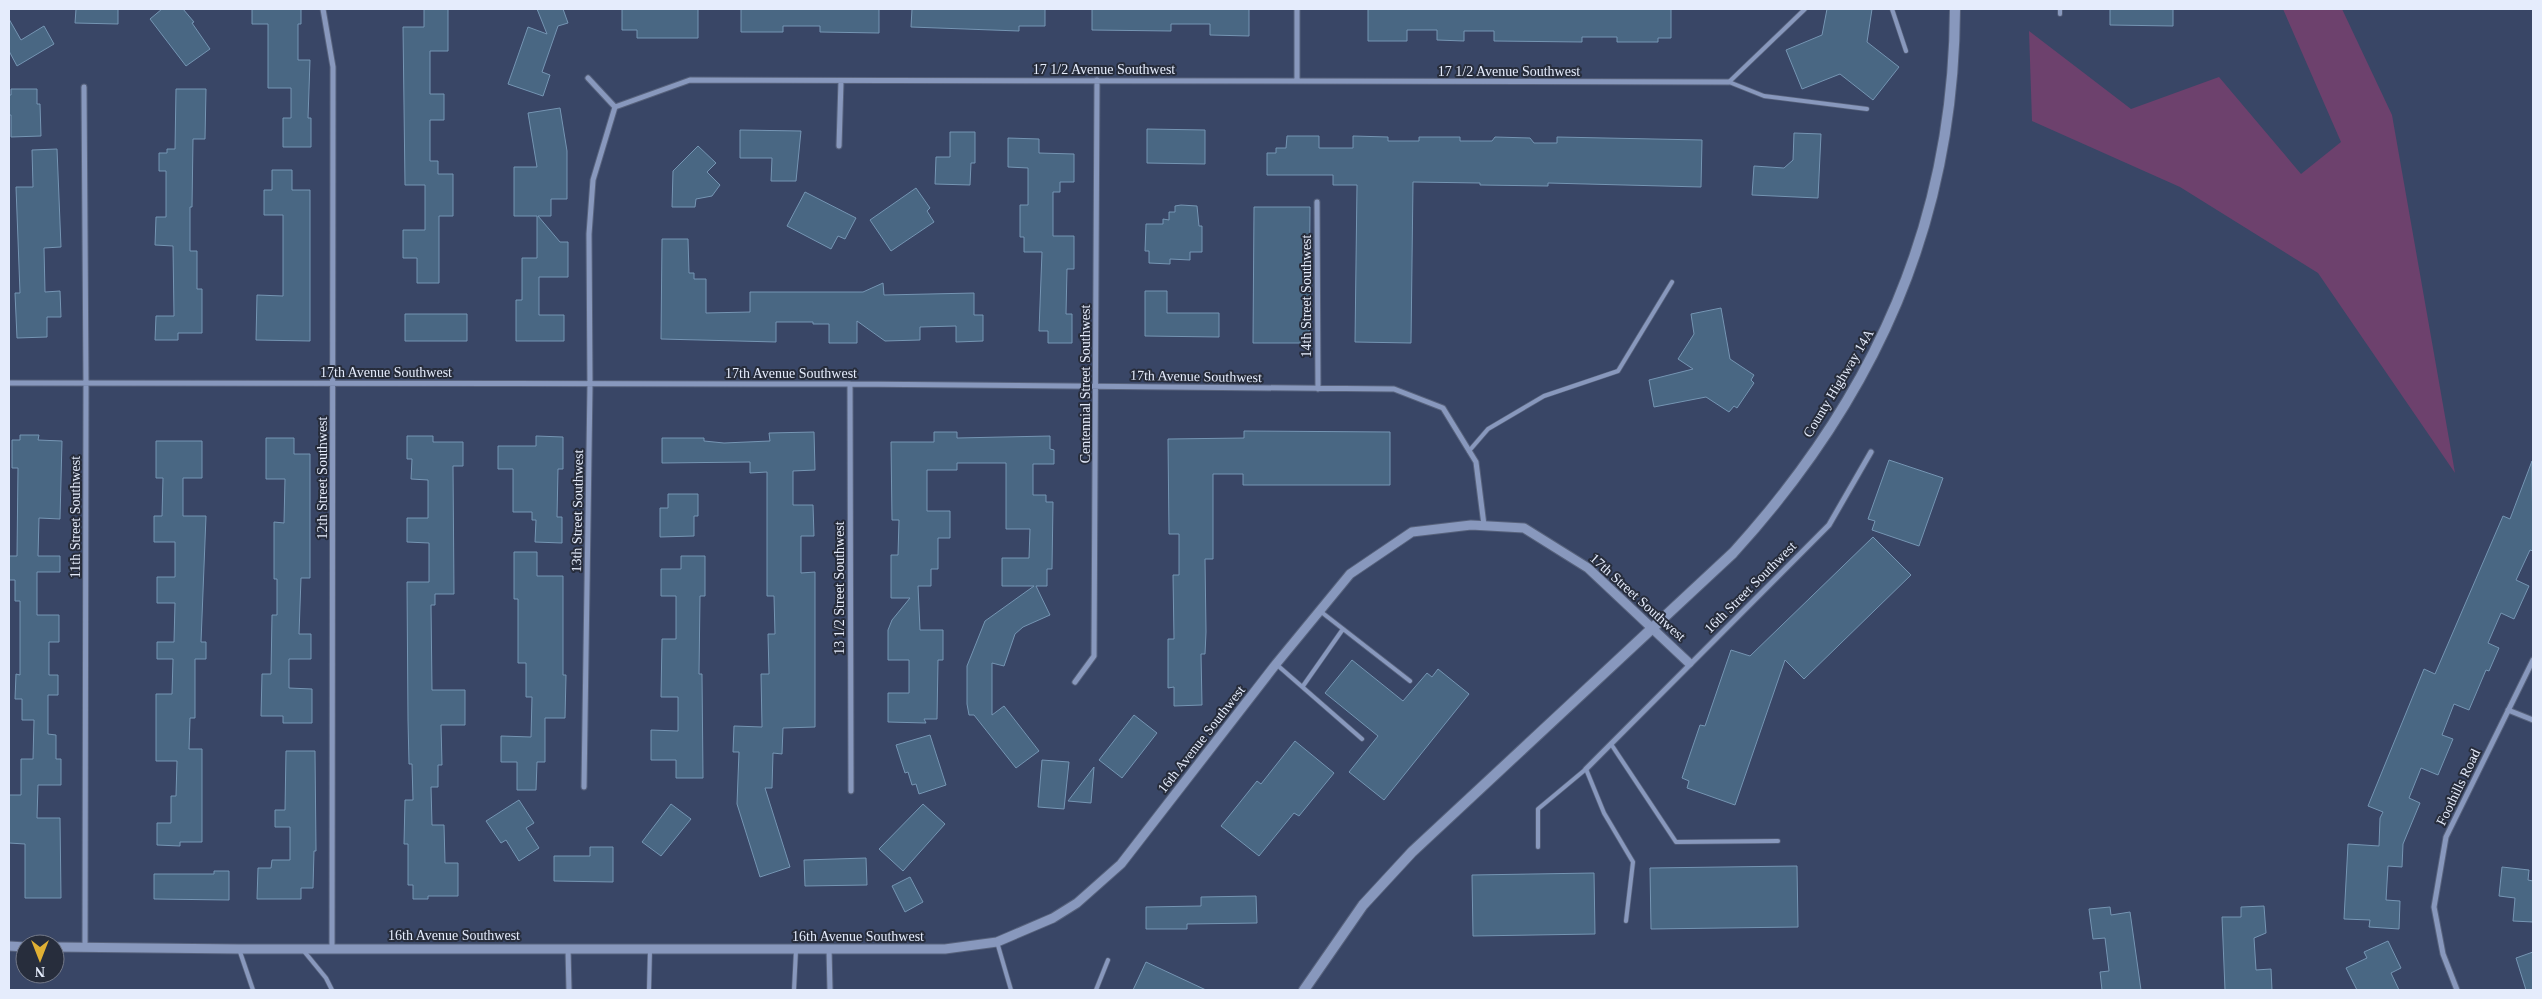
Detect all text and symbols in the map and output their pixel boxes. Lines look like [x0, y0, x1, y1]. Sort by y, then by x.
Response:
street label: 17 1/2 Avenue Southwest [1033, 62, 1175, 77]
street label: 17 1/2 Avenue Southwest [1438, 64, 1580, 79]
street label: 14th Street Southwest [1299, 234, 1314, 357]
street label: Centennial Street Southwest [1078, 305, 1093, 463]
street label: County Highway 14A [1800, 326, 1877, 440]
street label: 17th Avenue Southwest [320, 365, 452, 380]
street label: 17th Avenue Southwest [725, 366, 857, 381]
street label: 17th Avenue Southwest [1130, 368, 1262, 385]
street label: 12th Street Southwest [315, 416, 330, 539]
street label: 13th Street Southwest [569, 449, 586, 573]
street label: 11th Street Southwest [68, 456, 83, 578]
street label: 13 1/2 Street Southwest [832, 521, 847, 655]
street label: 16th Street Southwest [1702, 539, 1799, 636]
street label: 17th Street Southwest [1587, 551, 1688, 644]
street label: 16th Avenue Southwest [1155, 683, 1248, 796]
street label: Foothills Road [2434, 747, 2483, 828]
street label: 16th Avenue Southwest [388, 928, 520, 943]
street label: 16th Avenue Southwest [792, 929, 924, 944]
north arrow [15, 934, 65, 984]
text: N [35, 964, 45, 979]

